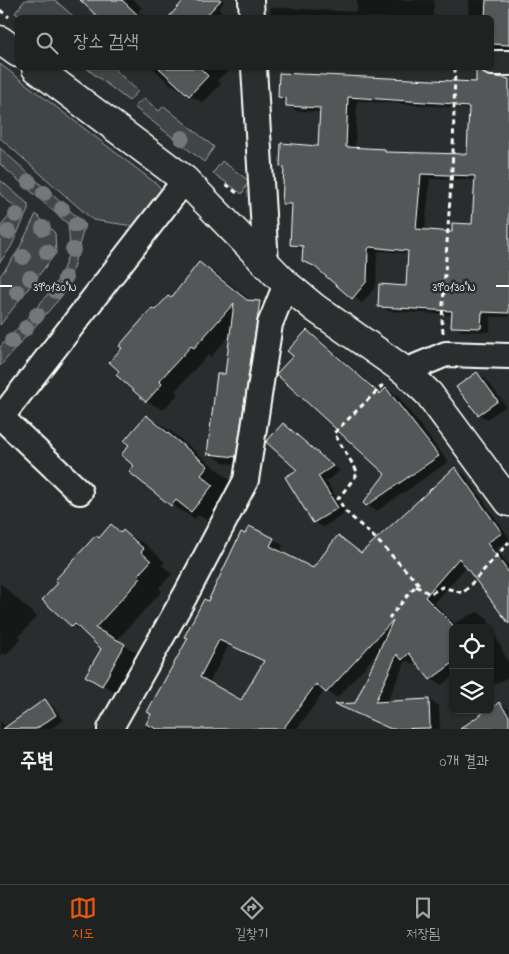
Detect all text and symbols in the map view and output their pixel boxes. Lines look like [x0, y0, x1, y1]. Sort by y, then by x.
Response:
search box [15, 15, 494, 70]
icon: search [33, 29, 61, 57]
text: 장소 검색 [73, 29, 139, 56]
text: 39°01'30"N [33, 279, 77, 297]
text: 39°01'30"N [432, 279, 476, 297]
map controls [449, 624, 494, 714]
button: locate [449, 624, 494, 669]
button: layers [449, 669, 494, 714]
text: 주변 [20, 747, 54, 777]
text: 0개 결과 [439, 750, 489, 774]
tab: 지도 [69, 894, 97, 945]
tab: 길찾기 [235, 894, 268, 945]
tab: 저장됨 [406, 894, 440, 945]

